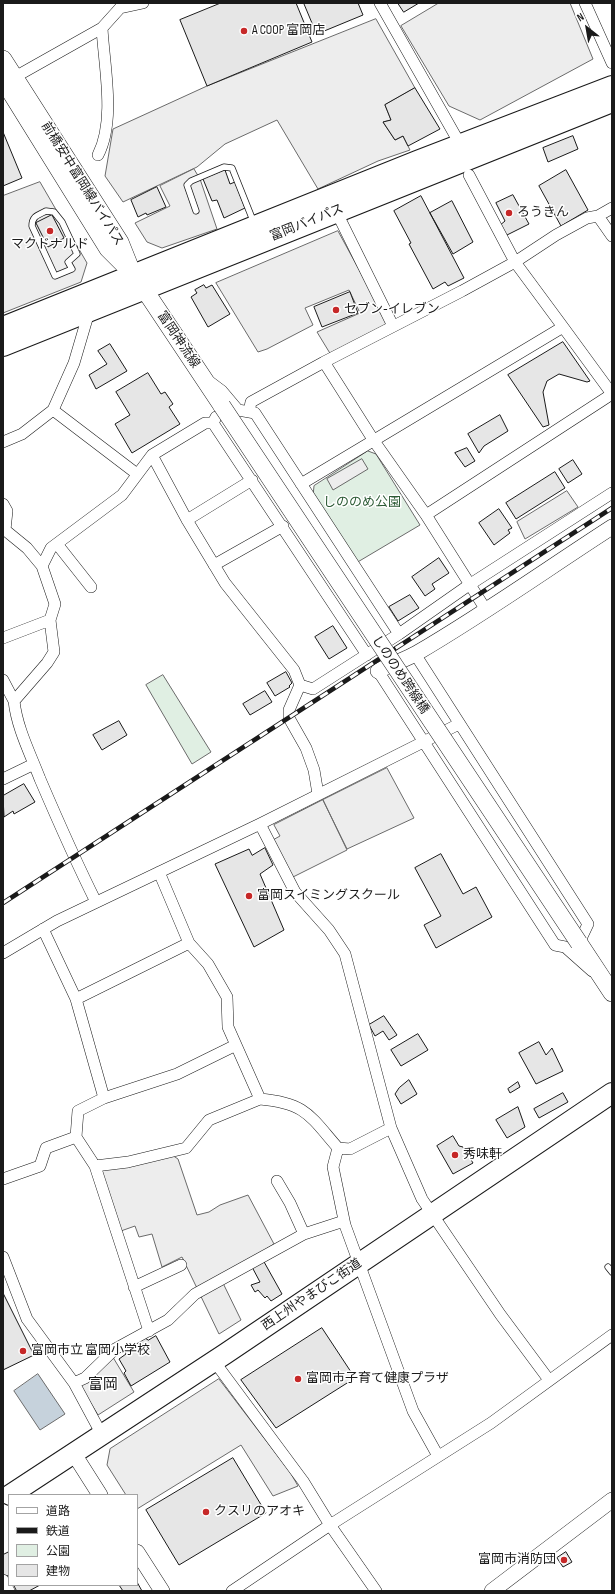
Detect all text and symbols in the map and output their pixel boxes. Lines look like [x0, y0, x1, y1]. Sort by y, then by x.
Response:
north arrow [567, 8, 607, 48]
text: N [575, 10, 586, 24]
place label: A COOP 富岡店 [252, 23, 325, 39]
marker: A COOP 富岡店 [239, 26, 249, 36]
street label: 前橋安中富岡線バイパス [37, 119, 127, 249]
street label: 富岡バイパス [268, 201, 346, 245]
place label: ろうきん [517, 205, 569, 221]
marker: ろうきん [504, 208, 514, 218]
marker: マクドナルド [45, 226, 55, 236]
place label: マクドナルド [11, 237, 89, 253]
place label: セブン-イレブン [344, 302, 440, 318]
marker: セブン-イレブン [331, 305, 341, 315]
street label: 富岡神流線 [153, 309, 203, 371]
park label: しののめ公園 [323, 495, 401, 511]
street label: しののめ跨線橋 [368, 633, 432, 717]
place label: 富岡スイミングスクール [257, 888, 400, 904]
marker: 富岡スイミングスクール [244, 891, 254, 901]
place label: 秀味軒 [463, 1147, 502, 1163]
marker: 秀味軒 [450, 1150, 460, 1160]
street label: 西上州やまびこ街道 [259, 1256, 365, 1334]
place label: 富岡市立 富岡小学校 [31, 1343, 150, 1359]
marker: 富岡市立 富岡小学校 [18, 1346, 28, 1356]
place label: 富岡市子育て健康プラザ [306, 1371, 449, 1387]
marker: 富岡市子育て健康プラザ [293, 1374, 303, 1384]
district label: 富岡 [88, 1376, 118, 1394]
legend [8, 1494, 138, 1586]
text: 道路 [46, 1504, 70, 1519]
place label: クスリのアオキ [214, 1504, 305, 1520]
marker: クスリのアオキ [201, 1507, 211, 1517]
text: 鉄道 [46, 1524, 70, 1539]
text: 公園 [46, 1544, 70, 1559]
place label: 富岡市消防団 [478, 1552, 556, 1568]
marker: 富岡市消防団 [559, 1555, 569, 1565]
text: 建物 [46, 1564, 70, 1579]

